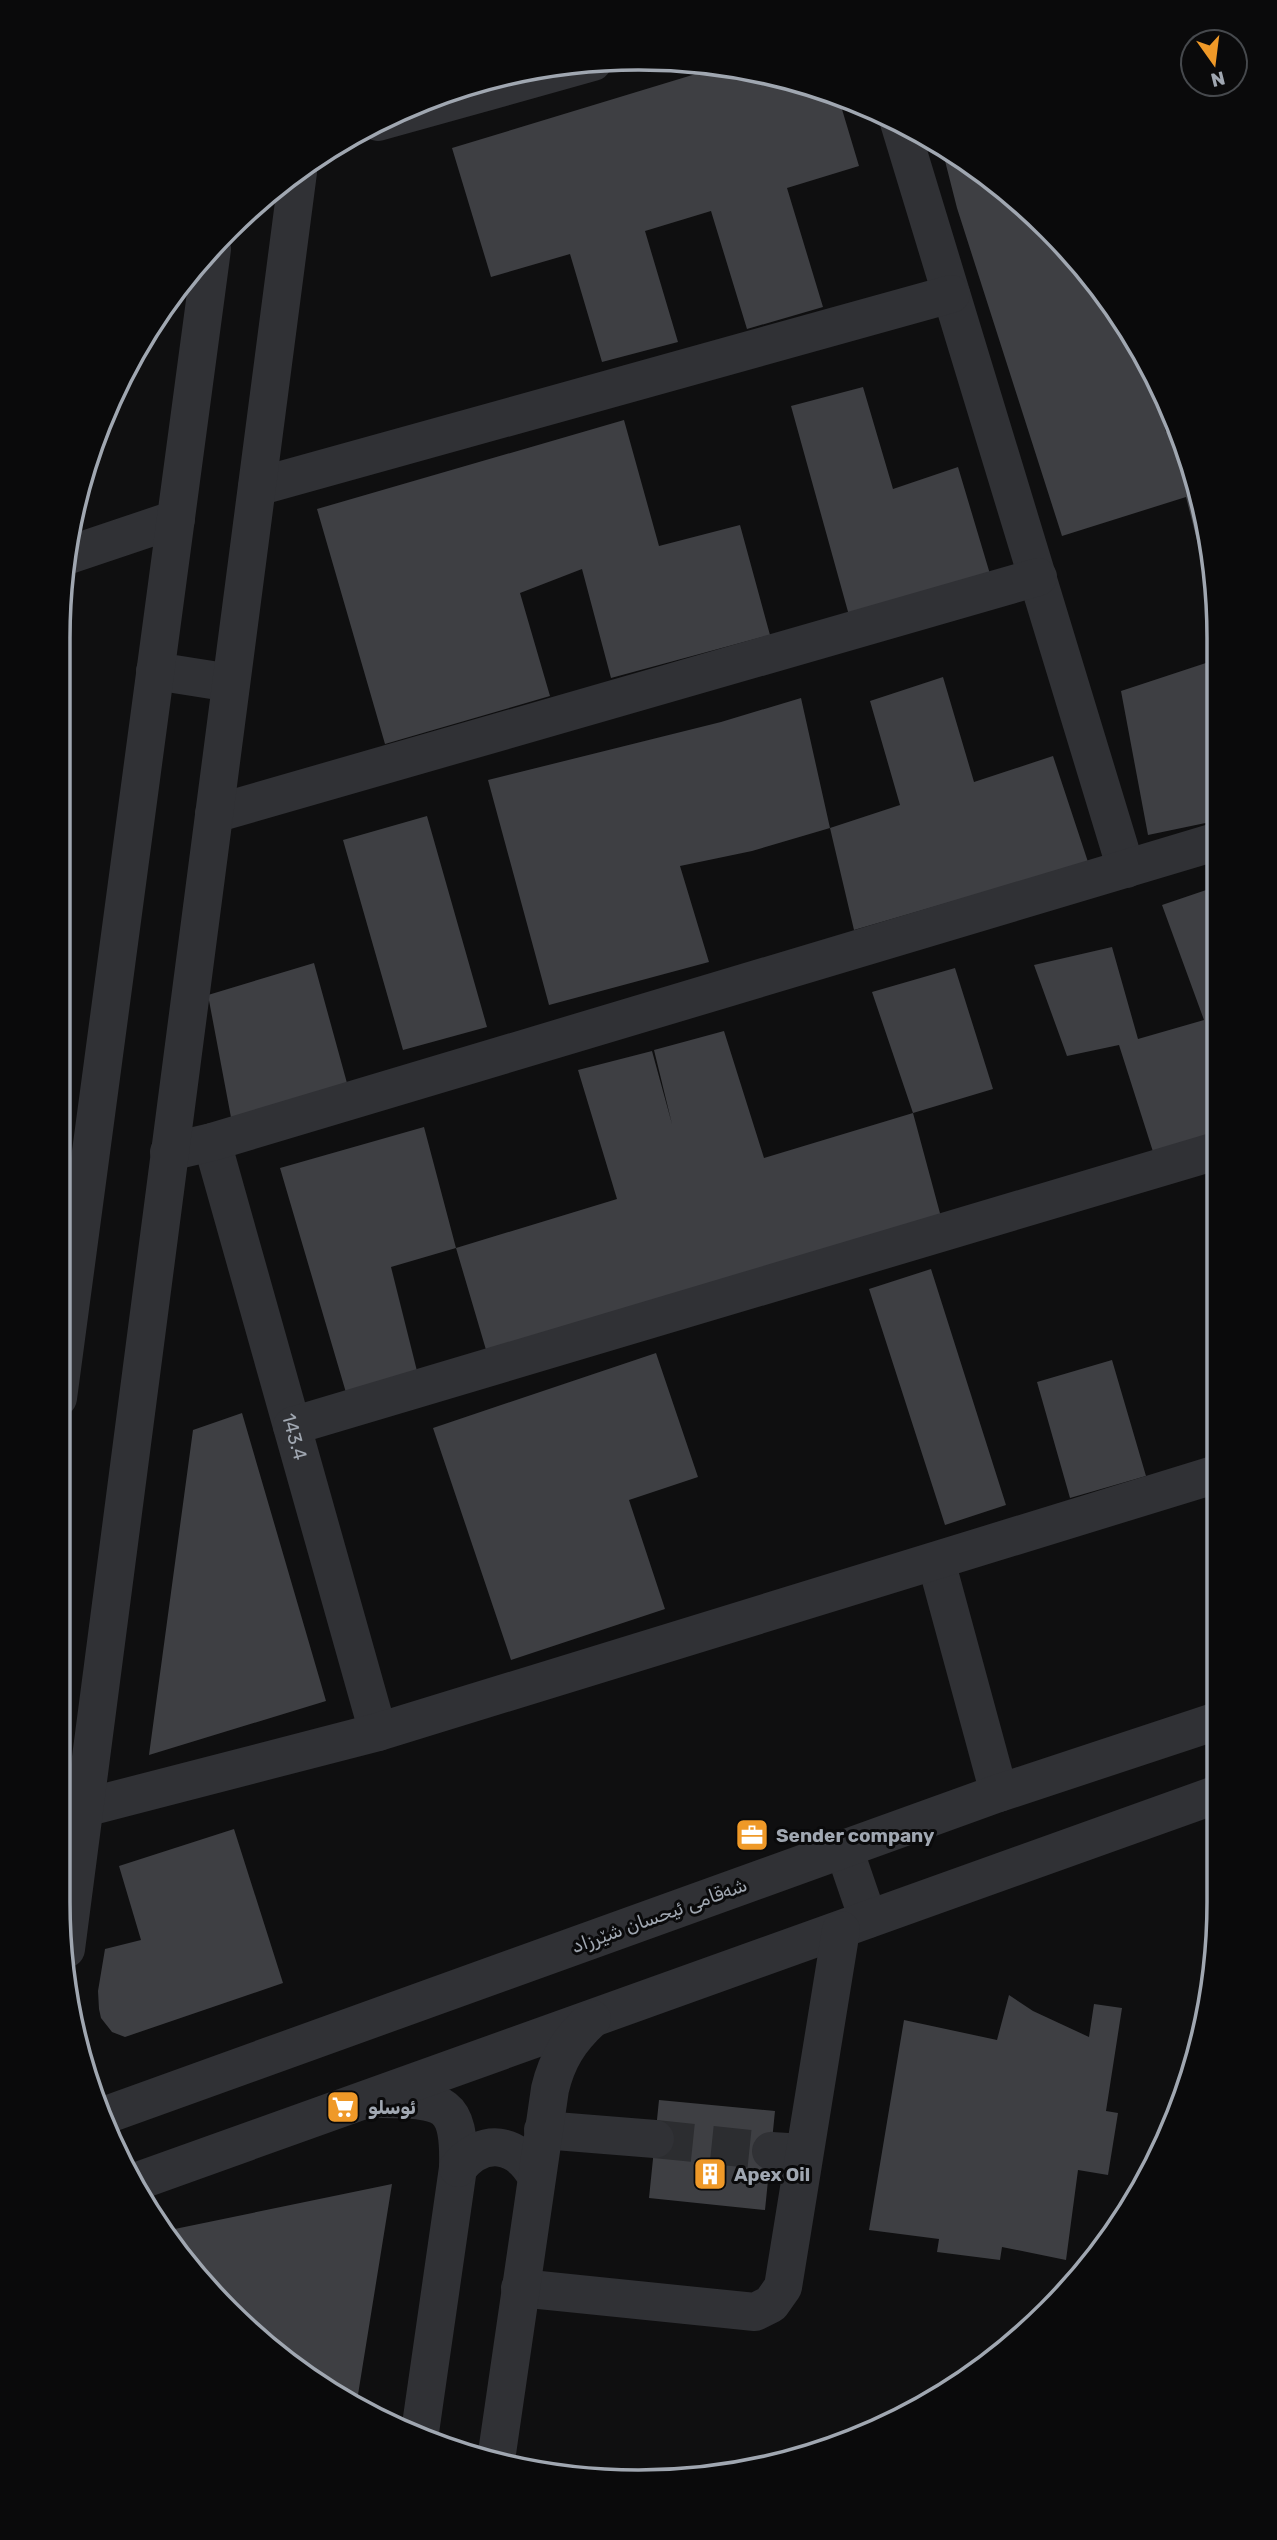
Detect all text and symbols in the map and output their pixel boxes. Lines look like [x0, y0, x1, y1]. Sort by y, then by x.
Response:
north arrow [1179, 28, 1249, 98]
text: N [1209, 66, 1227, 92]
street label: 143.4 [277, 1411, 312, 1463]
office icon: Sender company [733, 1816, 771, 1854]
place label: Sender company [776, 1824, 935, 1847]
street label: شەقامی ئیحسان شێرزاد [568, 1873, 750, 1958]
supermarket icon: ئوسلو [324, 2088, 362, 2126]
place label: ئوسلو [368, 2096, 416, 2119]
building icon: Apex Oil [691, 2155, 729, 2193]
place label: Apex Oil [734, 2163, 810, 2186]

